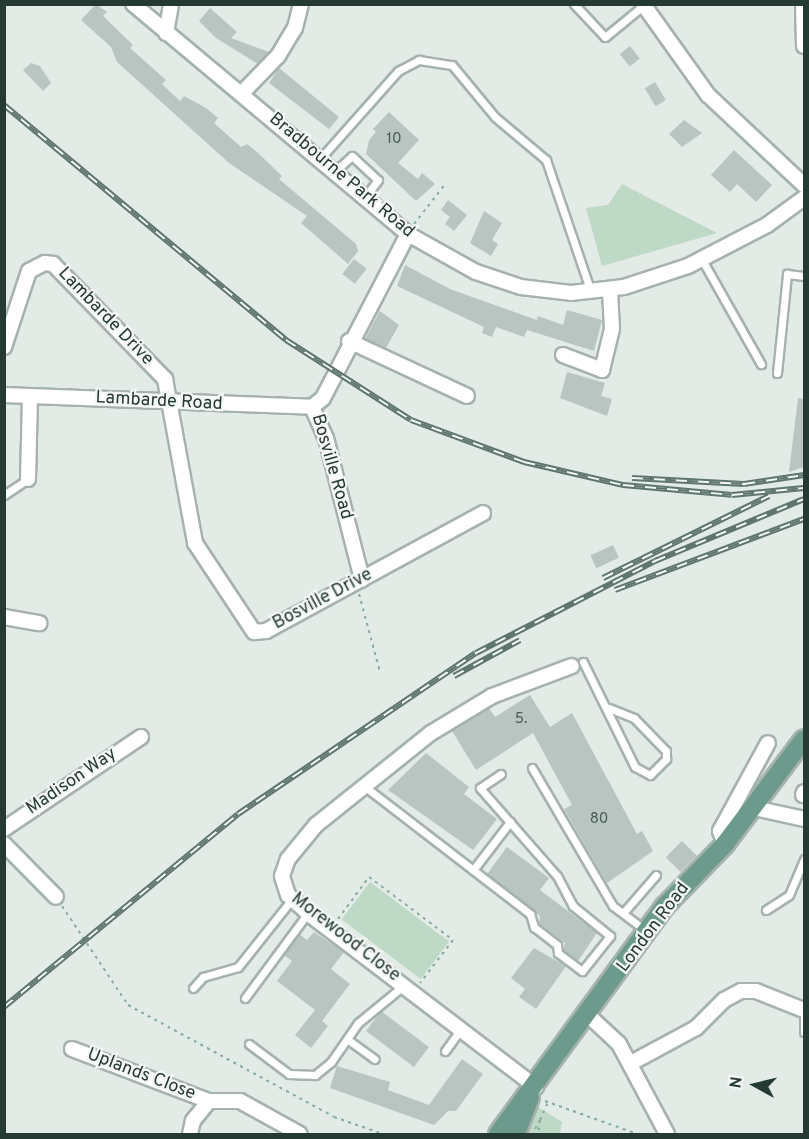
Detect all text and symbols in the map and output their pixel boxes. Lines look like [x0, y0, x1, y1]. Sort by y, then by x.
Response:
street label: Bradbourne Park Road [264, 109, 418, 243]
house number: 10 [386, 131, 402, 149]
street label: Lambarde Drive [53, 263, 157, 371]
street label: Lambarde Road [95, 388, 223, 416]
street label: Bosville Road [306, 412, 356, 522]
street label: Bosville Drive [269, 565, 377, 635]
house number: 5. [515, 711, 527, 729]
street label: Madison Way [23, 744, 121, 820]
house number: 80 [590, 811, 608, 829]
street label: London Road [613, 879, 695, 977]
street label: Morewood Close [286, 889, 404, 987]
street label: Uplands Close [84, 1044, 198, 1106]
north arrow [725, 1055, 785, 1115]
text: N [726, 1075, 748, 1090]

